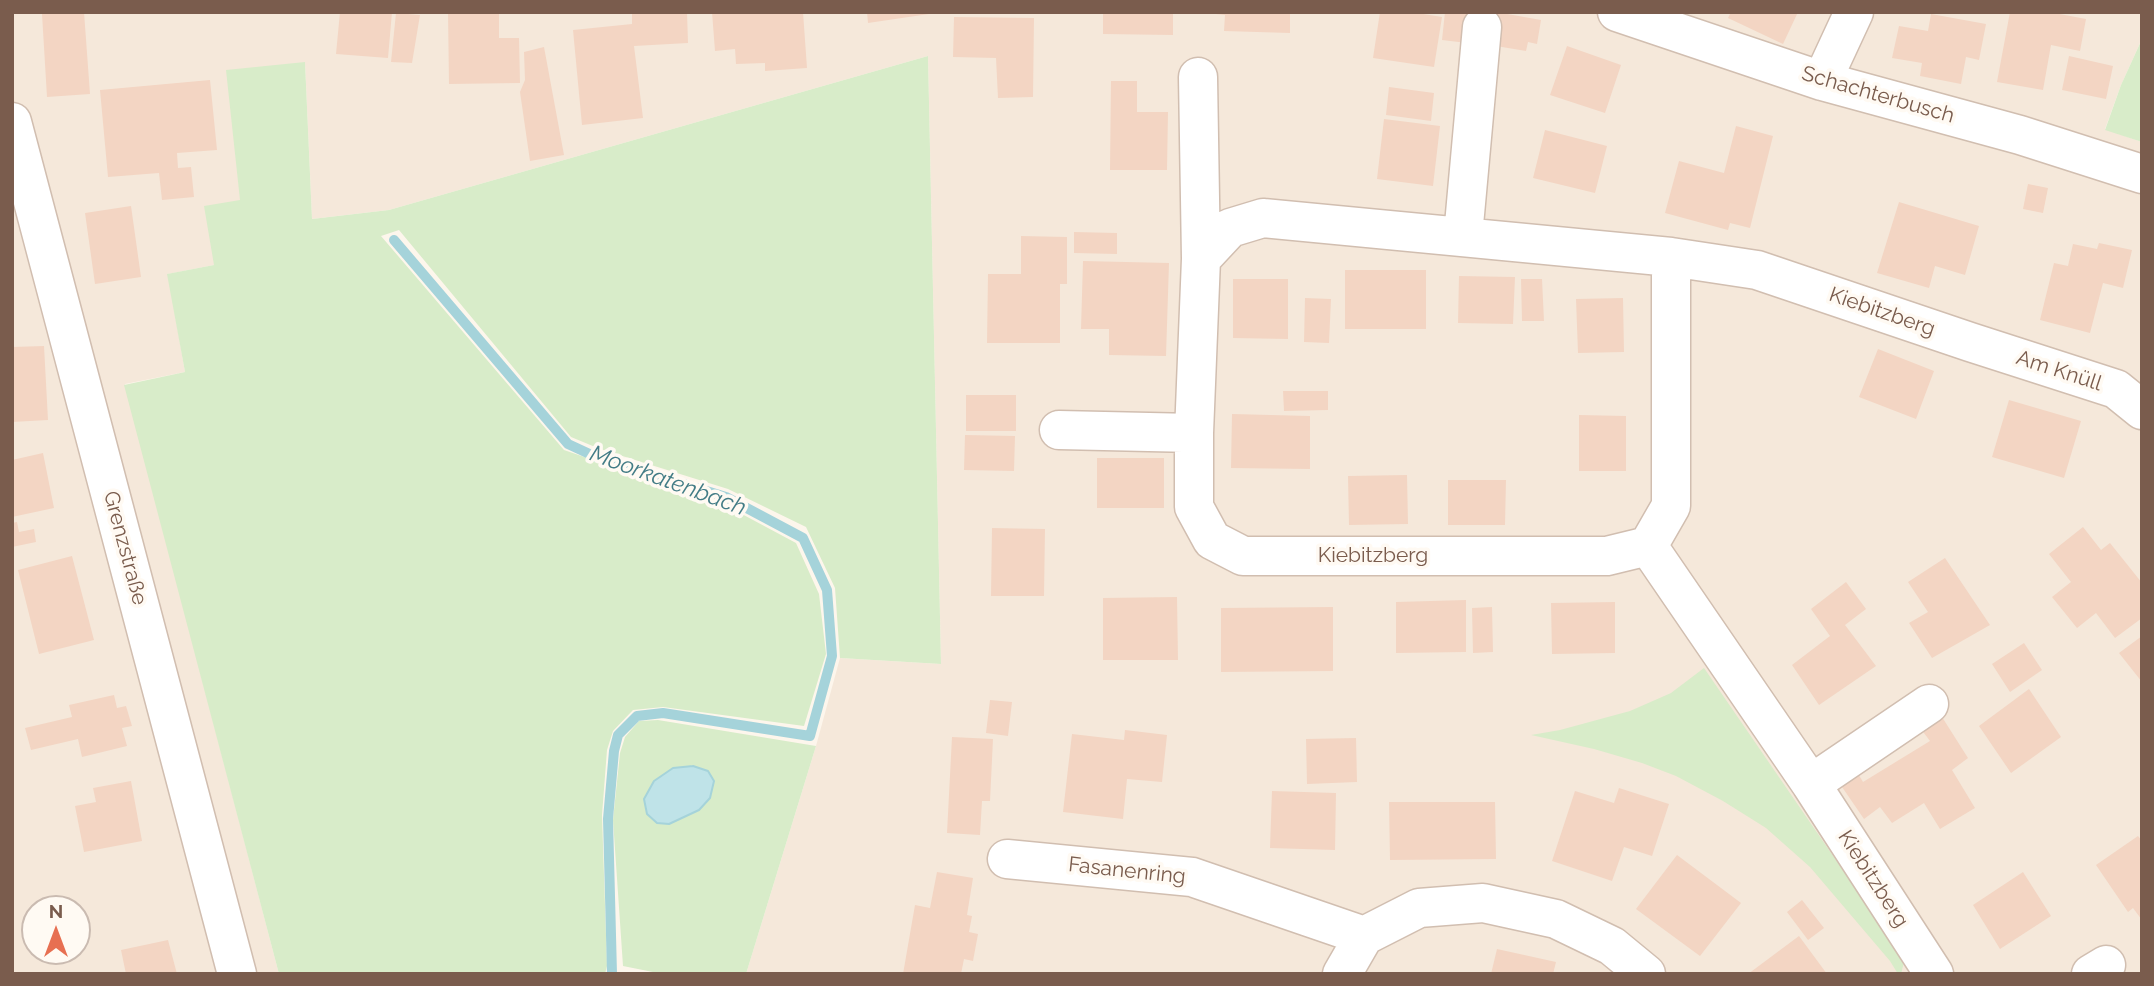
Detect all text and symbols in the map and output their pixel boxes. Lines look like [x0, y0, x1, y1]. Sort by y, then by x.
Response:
street label: Schachterbusch [1799, 61, 1957, 129]
street label: Kiebitzberg [1826, 282, 1938, 342]
street label: Am Knüll [2013, 345, 2105, 397]
water label: Moorkatenbach [586, 440, 750, 522]
street label: Grenzstraße [98, 488, 152, 608]
street label: Kiebitzberg [1318, 543, 1428, 569]
street label: Kiebitzberg [1832, 826, 1914, 932]
street label: Fasanenring [1067, 852, 1187, 890]
north arrow [21, 895, 91, 965]
text: N [49, 900, 63, 922]

